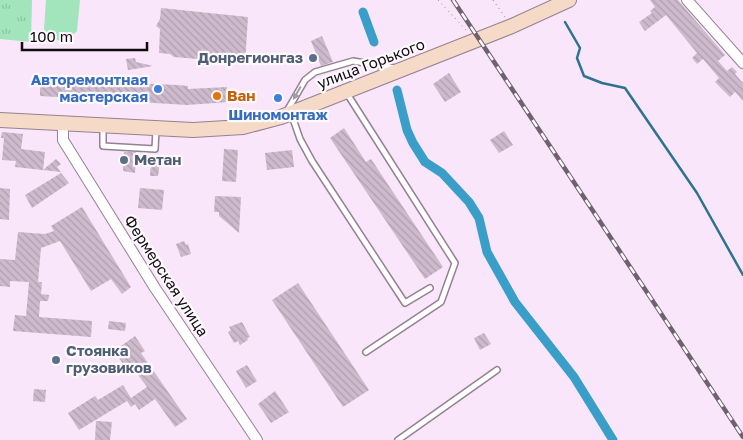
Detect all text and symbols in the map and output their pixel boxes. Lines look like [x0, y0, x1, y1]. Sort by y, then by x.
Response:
scale bar [22, 20, 148, 52]
text: 100 m [30, 27, 73, 45]
street label: улица Горького [314, 34, 427, 92]
place label: Донрегионгаз [198, 48, 303, 66]
marker: Донрегионгаз [307, 52, 319, 64]
place label: Авторемонтная мастерская [31, 70, 148, 105]
marker: Авторемонтная мастерская [152, 83, 164, 95]
place label: Ван [227, 86, 255, 104]
one-way arrow [292, 87, 301, 100]
marker: Ван [211, 90, 223, 102]
marker: Шиномонтаж [272, 92, 284, 104]
place label: Шиномонтаж [228, 105, 329, 123]
place label: Метан [134, 150, 181, 168]
marker: Метан [118, 154, 130, 166]
street label: Фермерская улица [121, 211, 213, 339]
place label: Стоянка грузовиков [66, 341, 152, 376]
marker: Стоянка грузовиков [50, 354, 62, 366]

